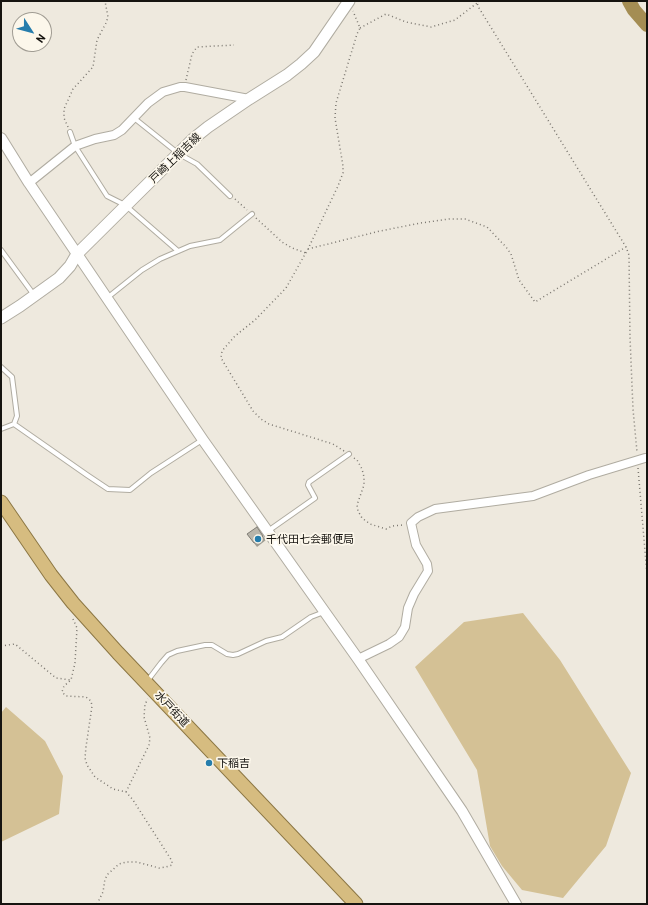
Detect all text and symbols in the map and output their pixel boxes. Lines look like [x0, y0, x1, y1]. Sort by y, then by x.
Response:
north arrow [12, 12, 52, 52]
text: N [34, 32, 49, 46]
street label: 戸崎上稲吉線 [147, 130, 203, 186]
place label: 千代田七会郵便局 [266, 532, 354, 546]
marker: 千代田七会郵便局 [253, 534, 263, 544]
street label: 水戸街道 [152, 688, 192, 730]
place label: 下稲吉 [217, 756, 250, 770]
marker: 下稲吉 [204, 758, 214, 768]

